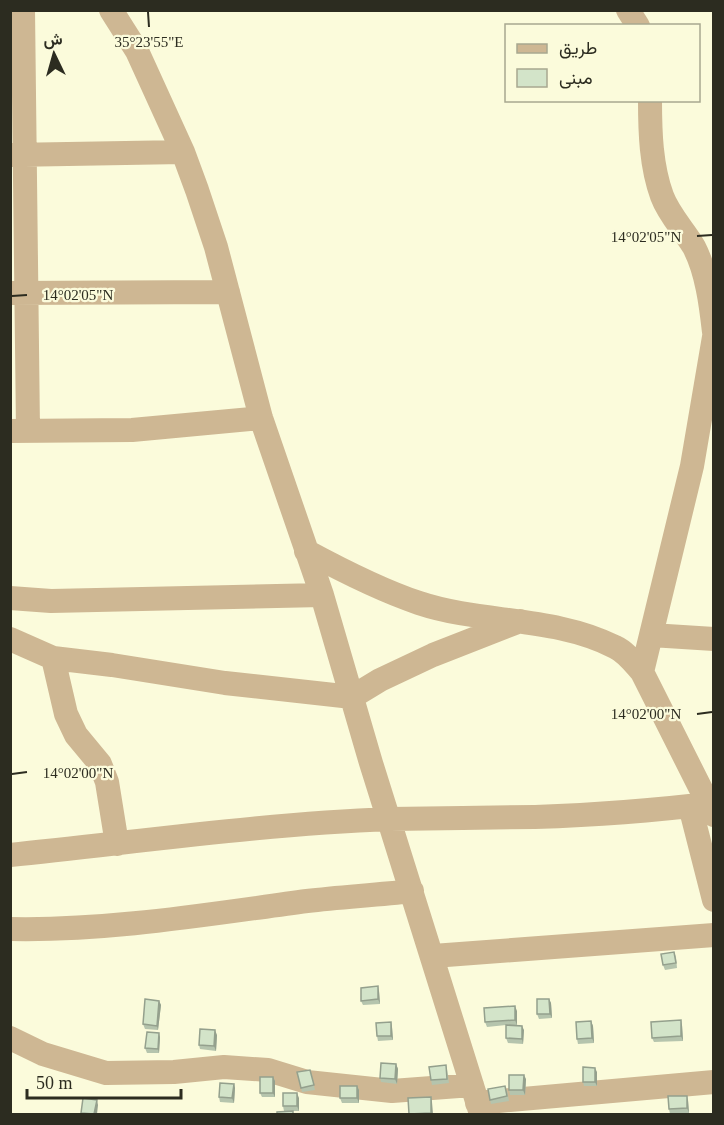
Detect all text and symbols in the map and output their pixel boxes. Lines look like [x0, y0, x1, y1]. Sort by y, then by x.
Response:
north arrow [24, 24, 84, 84]
legend [505, 24, 700, 102]
text: ش [42, 30, 63, 50]
text: 35°23'55"E [115, 34, 184, 50]
text: طريق [559, 38, 597, 59]
text: مبنى [559, 68, 593, 89]
text: 14°02'05"N [611, 229, 681, 245]
text: 14°02'05"N [43, 287, 113, 303]
text: 14°02'00"N [611, 706, 681, 722]
text: 14°02'00"N [43, 765, 113, 781]
scale bar [27, 1062, 182, 1100]
text: 50 m [36, 1073, 73, 1093]

